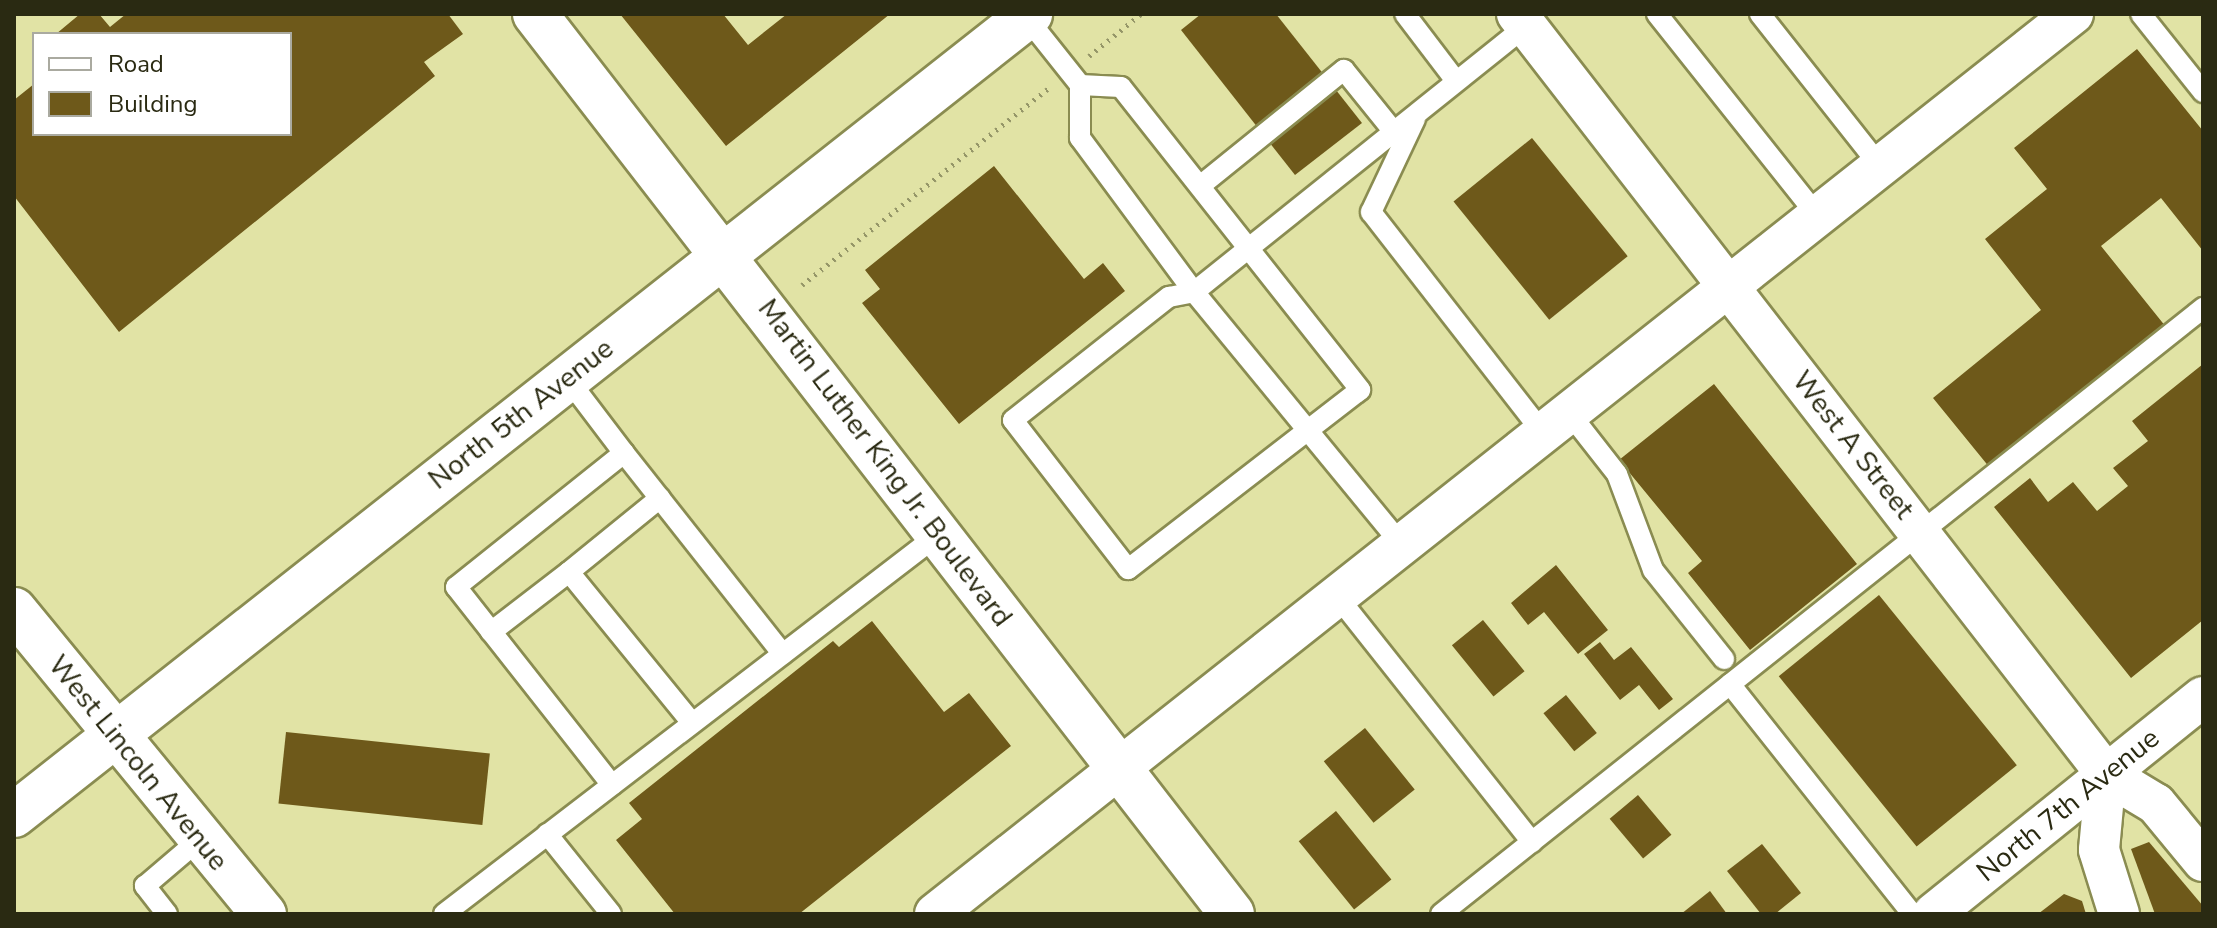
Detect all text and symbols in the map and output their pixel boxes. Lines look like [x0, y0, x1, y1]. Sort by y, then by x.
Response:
legend [32, 32, 292, 136]
text: Road [108, 48, 164, 80]
text: Building [108, 88, 198, 120]
street label: Martin Luther King Jr. Boulevard [751, 293, 1019, 633]
street label: North 5th Avenue [422, 332, 620, 496]
street label: West A Street [1785, 364, 1921, 526]
street label: West Lincoln Avenue [41, 649, 235, 877]
street label: North 7th Avenue [1970, 721, 2166, 889]

